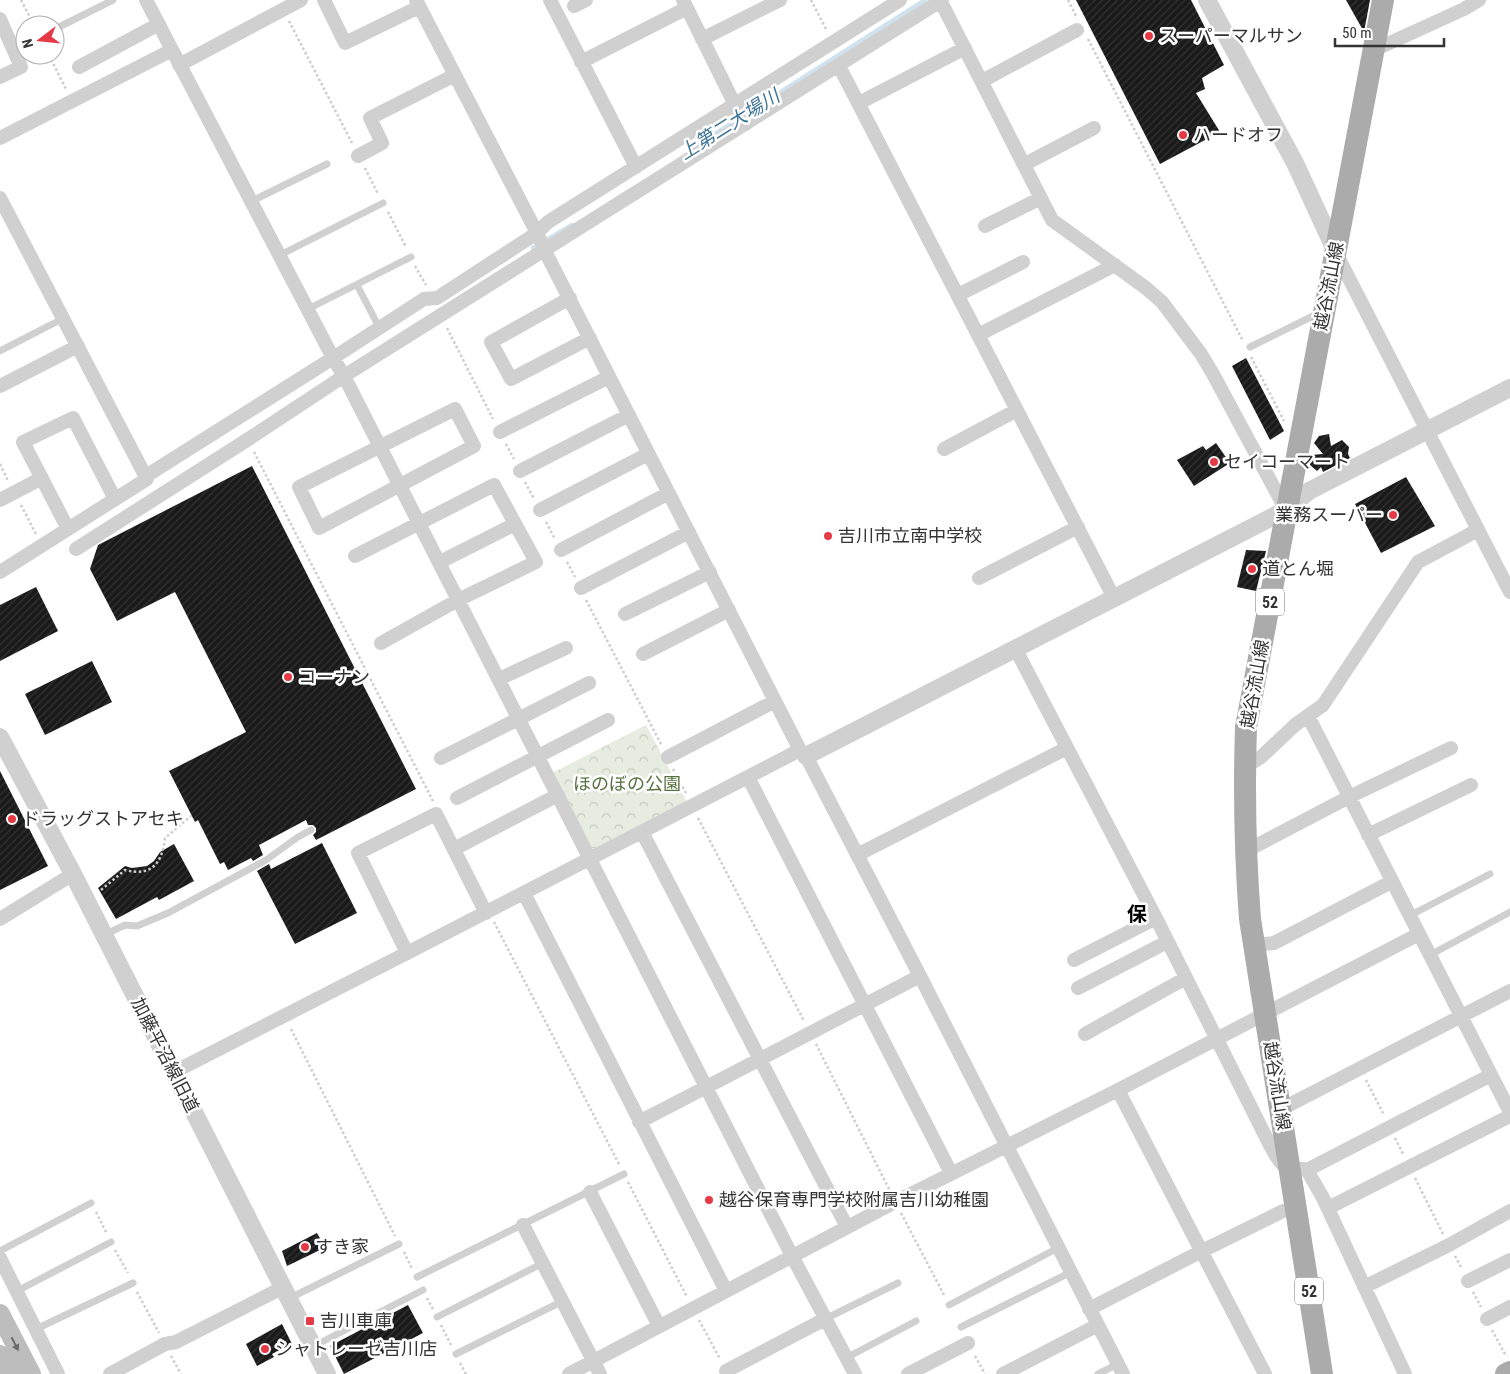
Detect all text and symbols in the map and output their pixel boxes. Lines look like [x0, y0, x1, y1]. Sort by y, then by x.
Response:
north arrow [15, 15, 65, 65]
scale bar [1335, 15, 1444, 47]
text: 50 m [1342, 24, 1372, 42]
place label: スーパーマルサン [1159, 25, 1303, 46]
marker: スーパーマルサン [1143, 30, 1155, 42]
text: N [19, 37, 36, 50]
water label: 上第二大場川 [675, 83, 785, 164]
place label: ハードオフ [1193, 124, 1283, 145]
marker: ハードオフ [1177, 129, 1189, 141]
street label: 越谷流山線 [1310, 240, 1347, 332]
place label: セイコーマート [1224, 451, 1350, 472]
marker: セイコーマート [1208, 456, 1220, 468]
place label: 業務スーパー [1275, 504, 1383, 525]
marker: 業務スーパー [1387, 509, 1399, 521]
place label: 吉川市立南中学校 [838, 525, 982, 546]
marker: 吉川市立南中学校 [822, 530, 834, 542]
place label: 道とん堀 [1262, 558, 1334, 579]
marker: 道とん堀 [1246, 563, 1258, 575]
road number: 52 [1256, 588, 1284, 616]
street label: 越谷流山線 [1236, 638, 1273, 730]
place label: コーナン [298, 666, 370, 687]
marker: コーナン [282, 671, 294, 683]
park label: ほのぼの公園 [573, 773, 681, 794]
place label: ドラッグストアセキ [22, 808, 184, 829]
marker: ドラッグストアセキ [6, 813, 18, 825]
district label: 保 [1127, 902, 1147, 926]
street label: 加藤平沼線旧道 [127, 994, 203, 1116]
street label: 越谷流山線 [1260, 1040, 1295, 1132]
place label: 越谷保育専門学校附属吉川幼稚園 [719, 1189, 989, 1210]
marker: 越谷保育専門学校附属吉川幼稚園 [703, 1194, 715, 1206]
place label: すき家 [315, 1236, 369, 1257]
marker: すき家 [299, 1241, 311, 1253]
road number: 52 [1295, 1278, 1323, 1304]
place label: 吉川車庫 [320, 1310, 392, 1331]
marker: 吉川車庫 [304, 1315, 316, 1327]
one-way arrow [11, 1337, 19, 1351]
place label: シャトレーゼ吉川店 [275, 1338, 437, 1359]
marker: シャトレーゼ吉川店 [259, 1343, 271, 1355]

